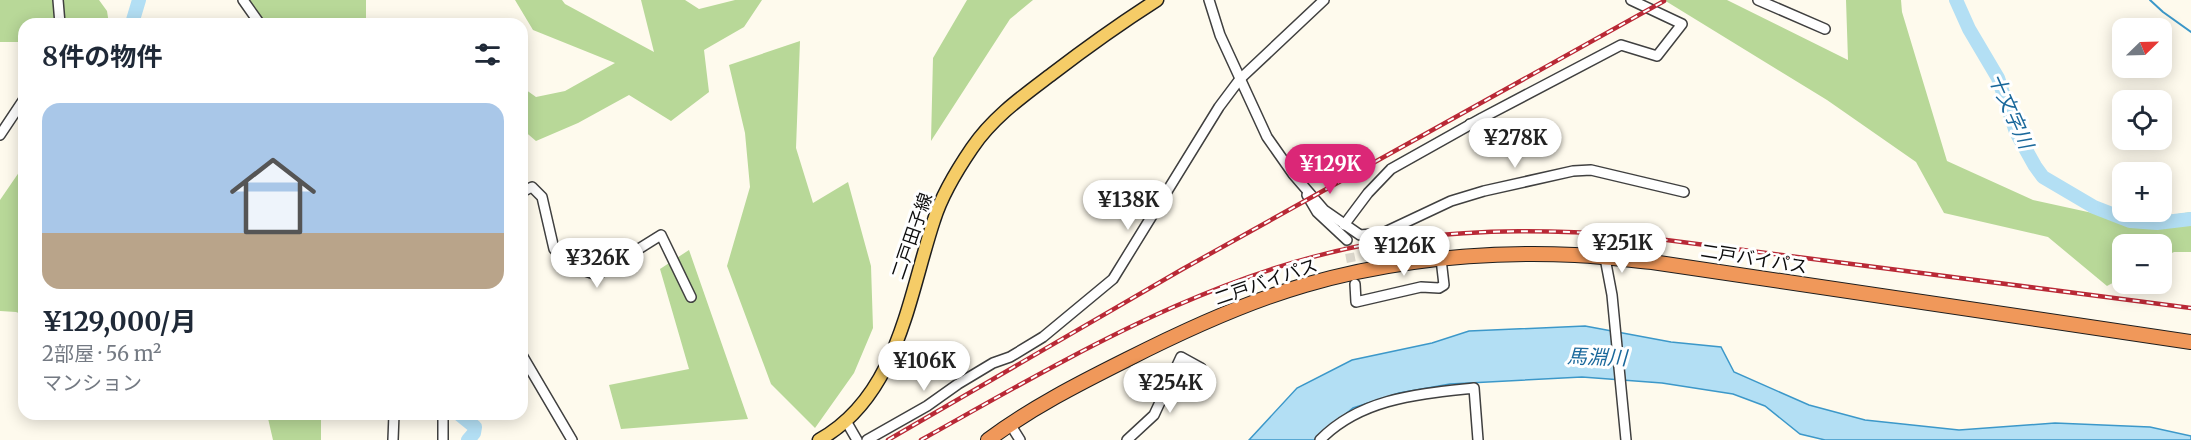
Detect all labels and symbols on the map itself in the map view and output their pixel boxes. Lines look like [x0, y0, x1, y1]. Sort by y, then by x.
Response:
north arrow [2112, 18, 2172, 78]
water label: 十文字川 [1984, 69, 2040, 154]
pin: ¥278K [1473, 118, 1557, 169]
pin: ¥129K [1288, 144, 1372, 195]
pin: ¥138K [1086, 180, 1170, 231]
street label: 二戸田子線 [886, 190, 937, 282]
pin: ¥251K [1580, 223, 1664, 274]
pin: ¥126K [1362, 226, 1446, 277]
pin: ¥326K [555, 238, 639, 289]
street label: 二戸バイパス [1699, 239, 1809, 278]
street label: 二戸バイパス [1211, 253, 1320, 310]
pin: ¥106K [882, 341, 966, 392]
water label: 馬淵川 [1567, 343, 1629, 370]
pin: ¥254K [1128, 363, 1212, 414]

